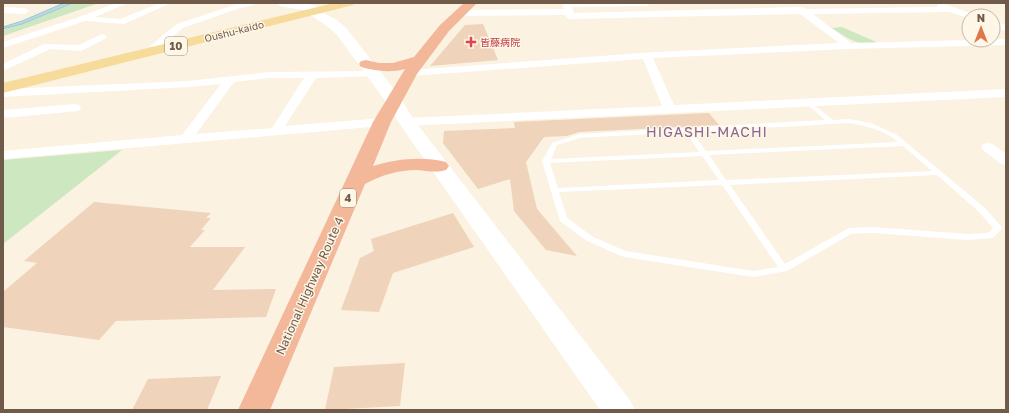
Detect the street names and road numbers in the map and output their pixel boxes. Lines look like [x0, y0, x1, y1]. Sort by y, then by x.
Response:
street label: Oushu-kaido [203, 18, 265, 44]
road number: 10 [165, 37, 187, 55]
road number: 4 [340, 189, 356, 207]
street label: National Highway Route 4 [272, 215, 347, 357]

